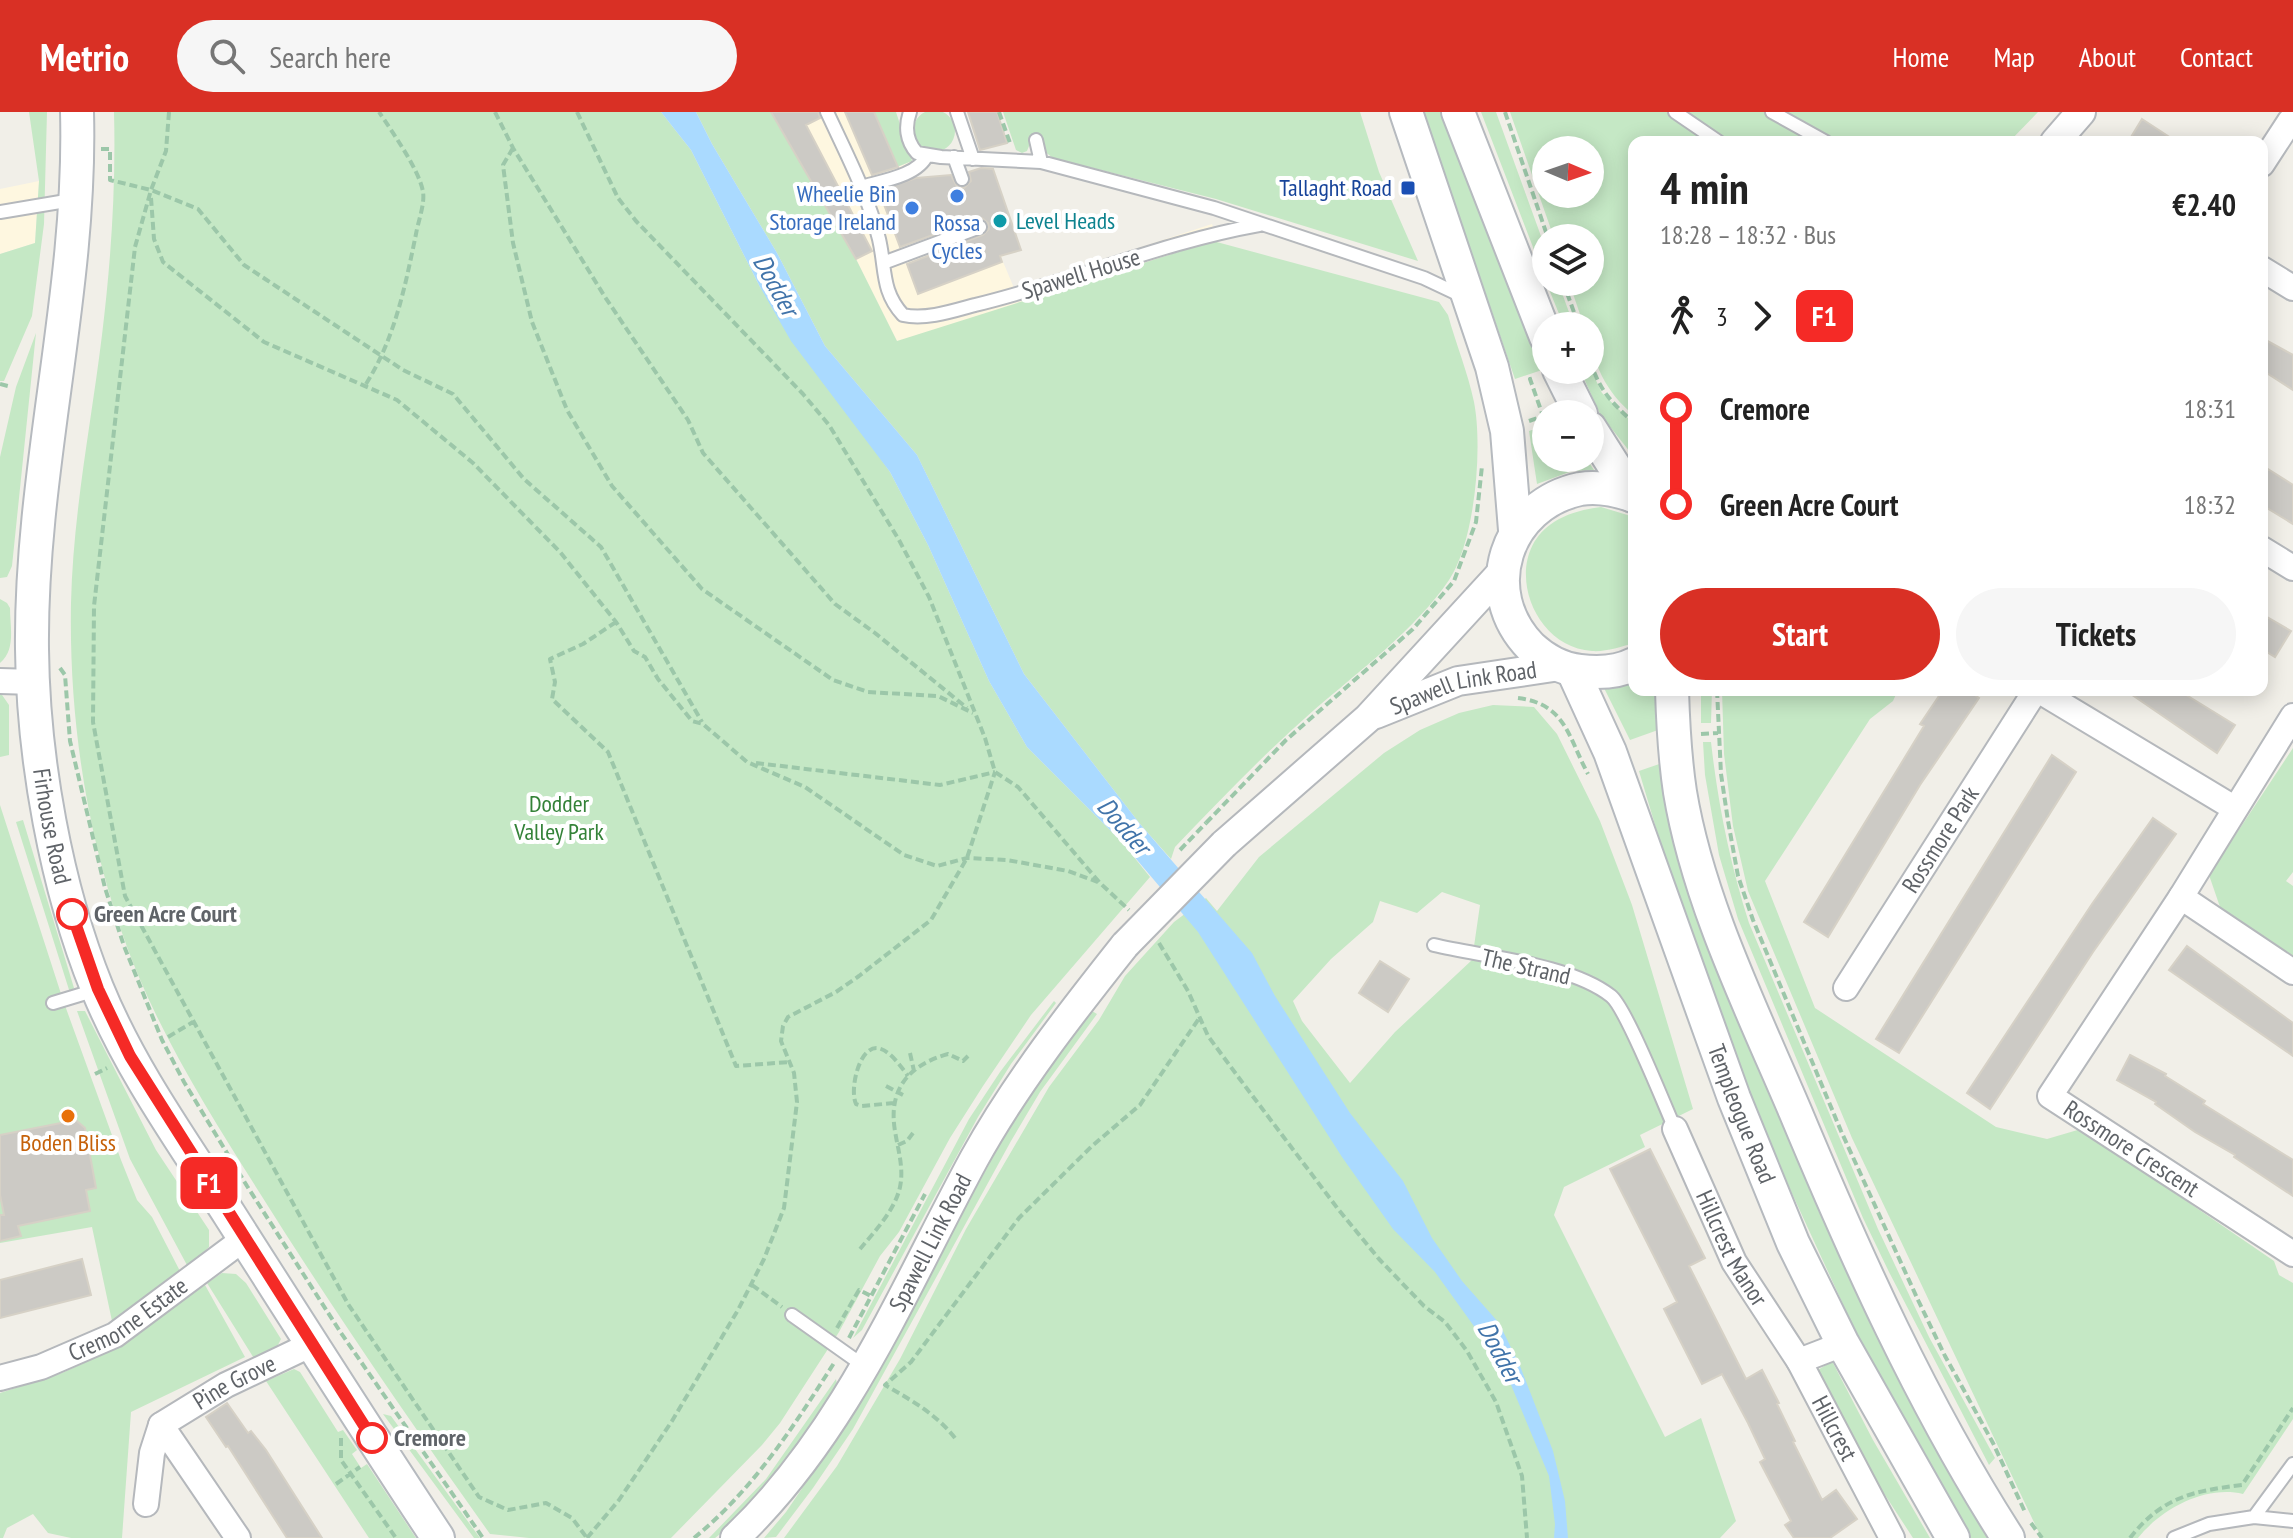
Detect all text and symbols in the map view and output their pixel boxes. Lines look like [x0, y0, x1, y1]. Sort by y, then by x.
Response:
search box [177, 20, 737, 92]
text: Metrio [40, 32, 129, 81]
icon: search [205, 34, 249, 78]
text: Search here [269, 37, 391, 76]
text: Home [1893, 38, 1949, 75]
text: Map [1993, 38, 2035, 75]
text: About [2079, 38, 2136, 75]
text: Contact [2180, 38, 2253, 75]
north arrow [1532, 136, 1604, 208]
map controls [1532, 136, 1604, 472]
text: 4 min [1660, 159, 1749, 216]
place label: Tallaght Road [1279, 172, 1392, 203]
place label: Wheelie Bin Storage Ireland [769, 178, 896, 237]
marker: Tallaght Road [1399, 179, 1417, 197]
text: €2.40 [2172, 185, 2236, 224]
marker: Rossa Cycles [948, 187, 966, 205]
marker: Wheelie Bin Storage Ireland [903, 199, 921, 217]
place label: Level Heads [1016, 205, 1115, 236]
place label: Rossa Cycles [931, 207, 983, 266]
marker: Level Heads [991, 212, 1009, 230]
text: 18:28 – 18:32 · Bus [1660, 218, 1836, 251]
button: layers [1532, 224, 1604, 296]
street label: Spawell House [1018, 241, 1144, 306]
water label: Dodder [746, 248, 809, 325]
icon: walk [1660, 294, 1704, 338]
icon: forward [1740, 294, 1784, 338]
text: F1 [1812, 297, 1837, 334]
text: 3 [1716, 300, 1728, 333]
button: + [1532, 312, 1604, 384]
text: Cremore [1720, 389, 1810, 428]
text: 18:31 [2184, 392, 2236, 425]
button: − [1532, 400, 1604, 472]
text: Green Acre Court [1720, 485, 1898, 524]
text: 18:32 [2184, 488, 2236, 521]
button: Start [1660, 588, 1940, 680]
button: Tickets [1956, 588, 2236, 680]
street label: Spawell Link Road [1385, 654, 1538, 722]
street label: Firhouse Road [26, 766, 79, 887]
street label: Rossmore Park [1895, 780, 1986, 898]
park label: Dodder Valley Park [513, 788, 604, 847]
water label: Dodder [1091, 790, 1161, 864]
place label: Green Acre Court [94, 898, 237, 929]
marker: Green Acre Court [57, 899, 87, 929]
street label: The Strand [1479, 941, 1574, 992]
street label: Templeogue Road [1701, 1040, 1783, 1188]
street label: Rossmore Crescent [2058, 1093, 2205, 1204]
marker: Boden Bliss [59, 1107, 77, 1125]
place label: Boden Bliss [20, 1127, 116, 1158]
line badge: F1 [173, 1157, 245, 1209]
text: F1 [196, 1164, 222, 1201]
street label: Spawell Link Road [882, 1168, 978, 1317]
street label: Hillcrest Manor [1689, 1185, 1775, 1312]
street label: Cremorne Estate [63, 1270, 194, 1368]
water label: Dodder [1471, 1315, 1532, 1392]
street label: Pine Grove [187, 1348, 281, 1417]
street label: Hillcrest [1805, 1390, 1865, 1466]
place label: Cremore [394, 1422, 466, 1453]
marker: Cremore [357, 1423, 387, 1453]

